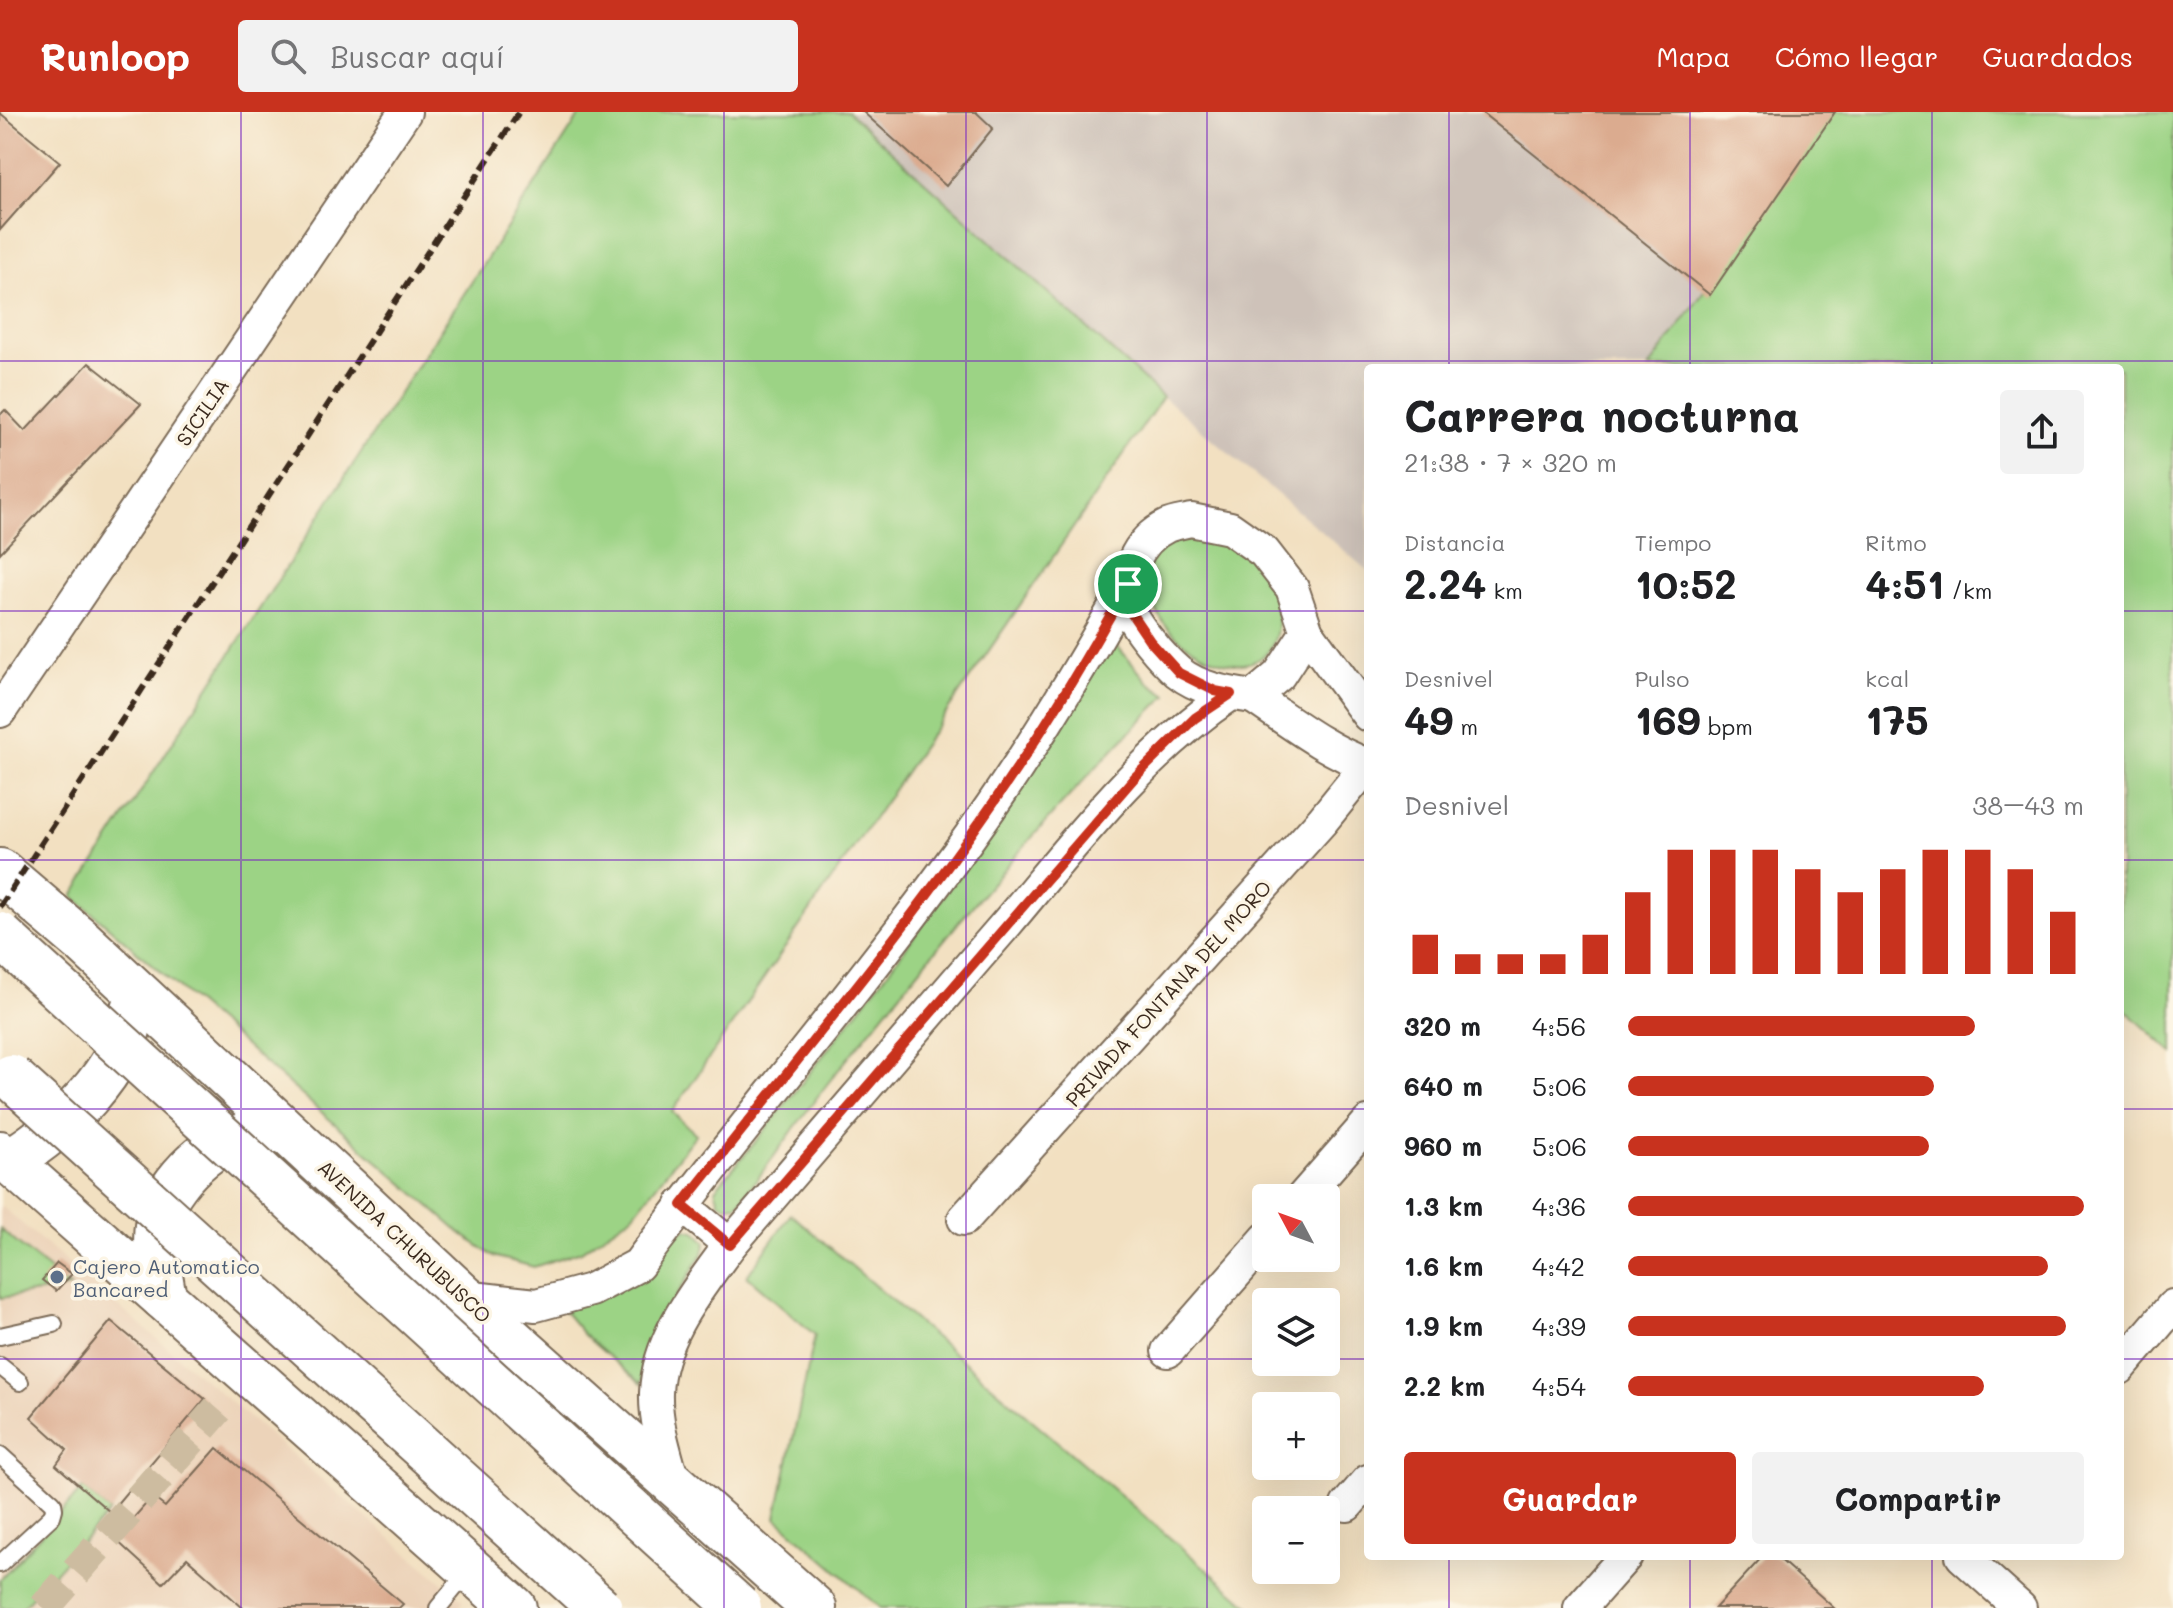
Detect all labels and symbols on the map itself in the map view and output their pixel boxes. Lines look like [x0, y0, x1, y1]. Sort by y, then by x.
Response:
street label: SICILIA [170, 373, 234, 451]
pin [1094, 550, 1162, 618]
street label: PRIVADA FONTANA DEL MORO [1059, 874, 1277, 1112]
street label: AVENIDA CHURUBUSCO [313, 1154, 497, 1328]
north arrow [1252, 1184, 1340, 1272]
place label: Cajero Automatico Bancared [73, 1253, 260, 1302]
marker: Cajero Automatico Bancared [48, 1268, 66, 1286]

